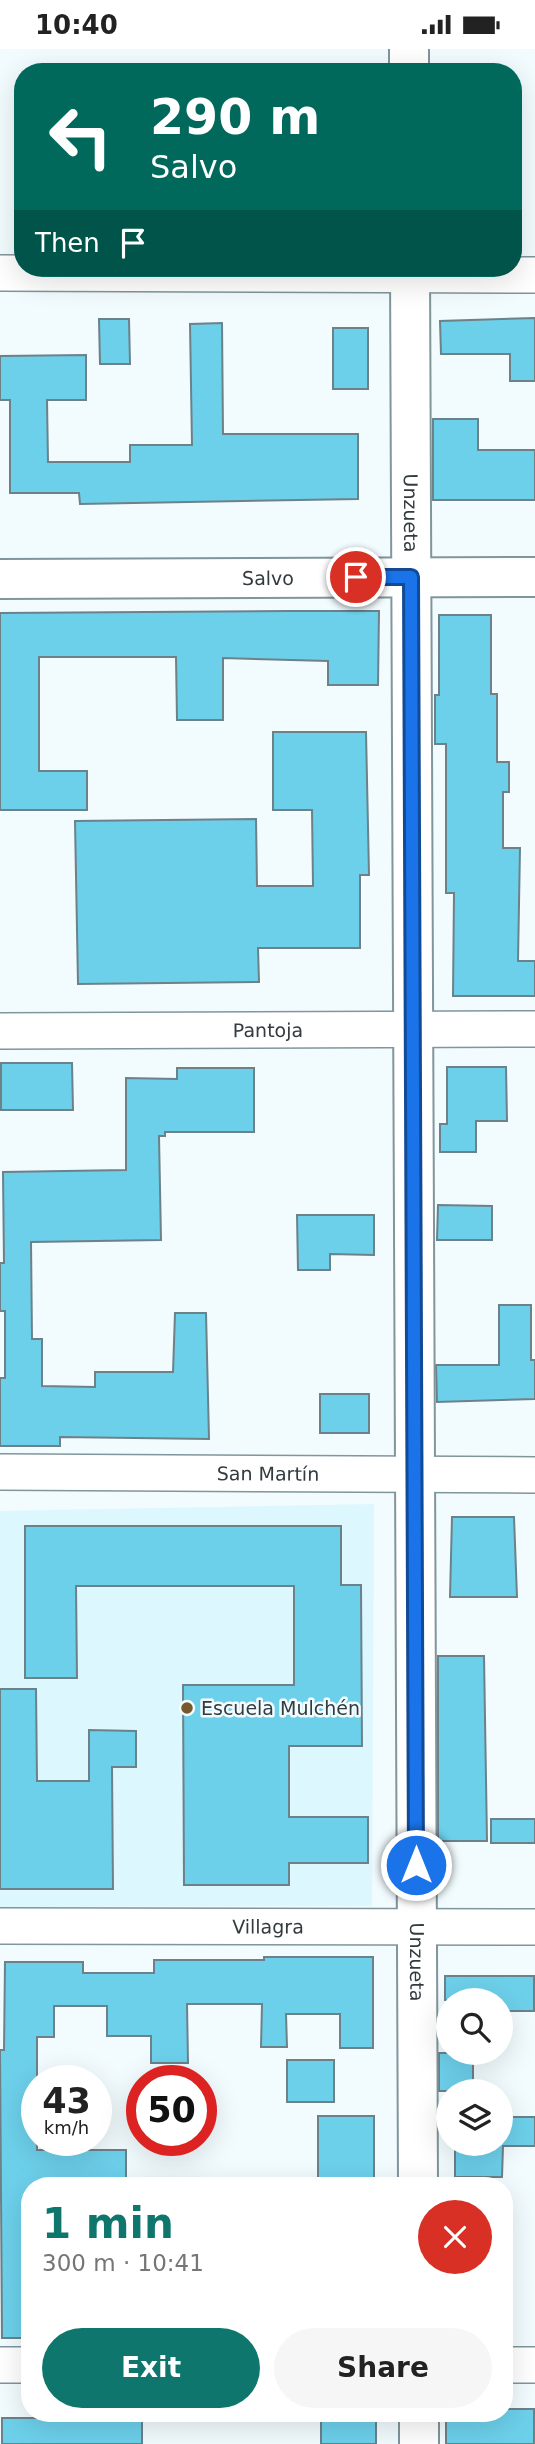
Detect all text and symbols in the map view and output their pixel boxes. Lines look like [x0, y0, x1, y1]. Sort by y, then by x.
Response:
text: 10:40 [35, 10, 118, 40]
text: 290 m [150, 89, 320, 146]
icon: left [35, 91, 126, 182]
text: Salvo [150, 148, 237, 186]
icon: arrive [114, 224, 152, 262]
text: Then [35, 228, 100, 258]
street label: Unzueta [400, 474, 422, 552]
pin [326, 547, 386, 607]
icon: arrive [337, 558, 375, 596]
street label: Salvo [242, 567, 294, 589]
street label: Pantoja [233, 1019, 303, 1041]
street label: San Martín [217, 1462, 319, 1485]
place label: Escuela Mulchén [201, 1697, 360, 1719]
marker: Escuela Mulchén [179, 1700, 195, 1716]
position arrow [379, 1828, 453, 1902]
street label: Villagra [232, 1915, 304, 1938]
street label: Unzueta [406, 1923, 428, 2001]
map controls [436, 1988, 513, 2156]
button: search [436, 1988, 513, 2065]
speed limit sign: 50 [126, 2065, 217, 2156]
button: layers [436, 2079, 513, 2156]
text: 43 [42, 2081, 91, 2121]
text: km/h [44, 2117, 89, 2138]
text: 1 min [42, 2199, 174, 2248]
button: close [418, 2200, 492, 2274]
text: 300 m · 10:41 [42, 2250, 204, 2276]
button: Exit [42, 2328, 260, 2408]
button: Share [274, 2328, 492, 2408]

